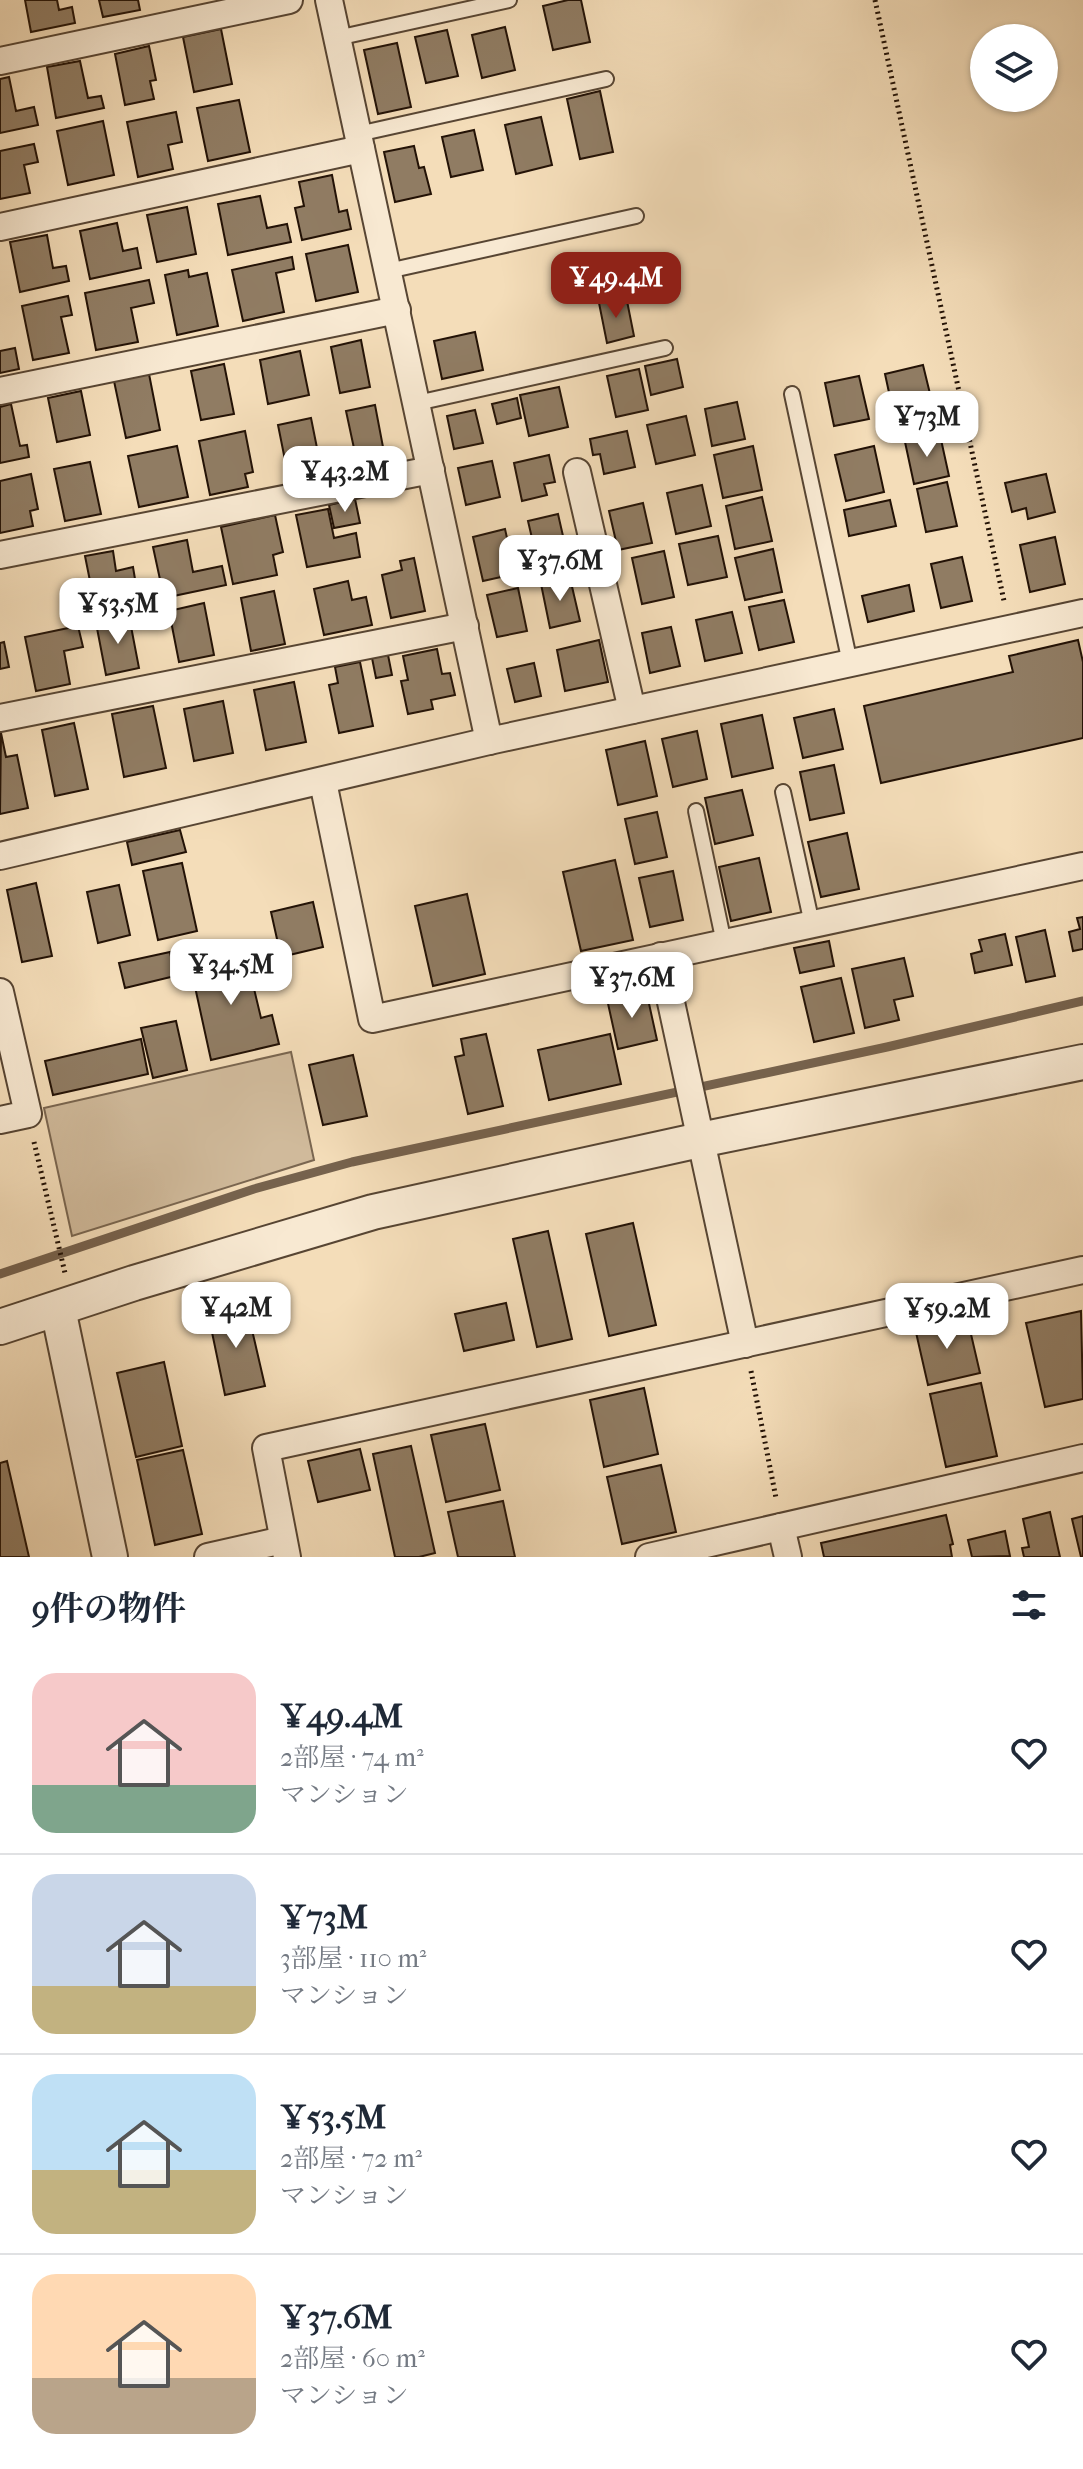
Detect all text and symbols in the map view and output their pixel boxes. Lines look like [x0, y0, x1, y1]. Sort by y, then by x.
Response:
map controls [970, 24, 1058, 112]
button: layers [970, 24, 1058, 112]
pin: ¥49.4M [551, 252, 681, 320]
text: ¥49.4M [569, 262, 663, 293]
pin: ¥73M [880, 391, 974, 459]
text: ¥73M [893, 401, 961, 432]
pin: ¥43.2M [280, 446, 410, 514]
text: ¥43.2M [301, 456, 389, 487]
pin: ¥37.6M [495, 535, 625, 603]
text: ¥37.6M [517, 545, 603, 576]
pin: ¥53.5M [53, 578, 183, 646]
text: ¥53.5M [77, 588, 159, 619]
pin: ¥34.5M [166, 939, 296, 1007]
text: ¥34.5M [188, 949, 274, 980]
pin: ¥37.6M [567, 952, 697, 1020]
text: ¥37.6M [589, 962, 675, 993]
pin: ¥42M [189, 1282, 283, 1350]
pin: ¥59.2M [882, 1283, 1012, 1351]
text: ¥42M [200, 1292, 272, 1323]
text: ¥59.2M [903, 1293, 991, 1324]
icon: filters [1007, 1583, 1051, 1627]
text: 9件の物件 [32, 1589, 186, 1629]
text: ¥49.4M [280, 1696, 403, 1736]
icon: home [96, 1705, 192, 1801]
icon: heart [1007, 1731, 1051, 1775]
text: 2部屋 · 74 m² [280, 1742, 423, 1773]
text: マンション [280, 1779, 409, 1810]
text: ¥73M [280, 1897, 368, 1937]
icon: home [96, 1906, 192, 2002]
icon: heart [1007, 1932, 1051, 1976]
text: 3部屋 · 110 m² [280, 1943, 426, 1974]
text: マンション [280, 1980, 409, 2011]
text: ¥53.5M [280, 2097, 386, 2137]
icon: home [96, 2106, 192, 2202]
icon: heart [1007, 2132, 1051, 2176]
text: 2部屋 · 72 m² [280, 2143, 422, 2174]
text: マンション [280, 2180, 409, 2211]
text: ¥37.6M [280, 2297, 392, 2337]
icon: home [96, 2306, 192, 2402]
icon: heart [1007, 2332, 1051, 2376]
text: 2部屋 · 60 m² [280, 2343, 425, 2374]
text: マンション [280, 2380, 409, 2411]

